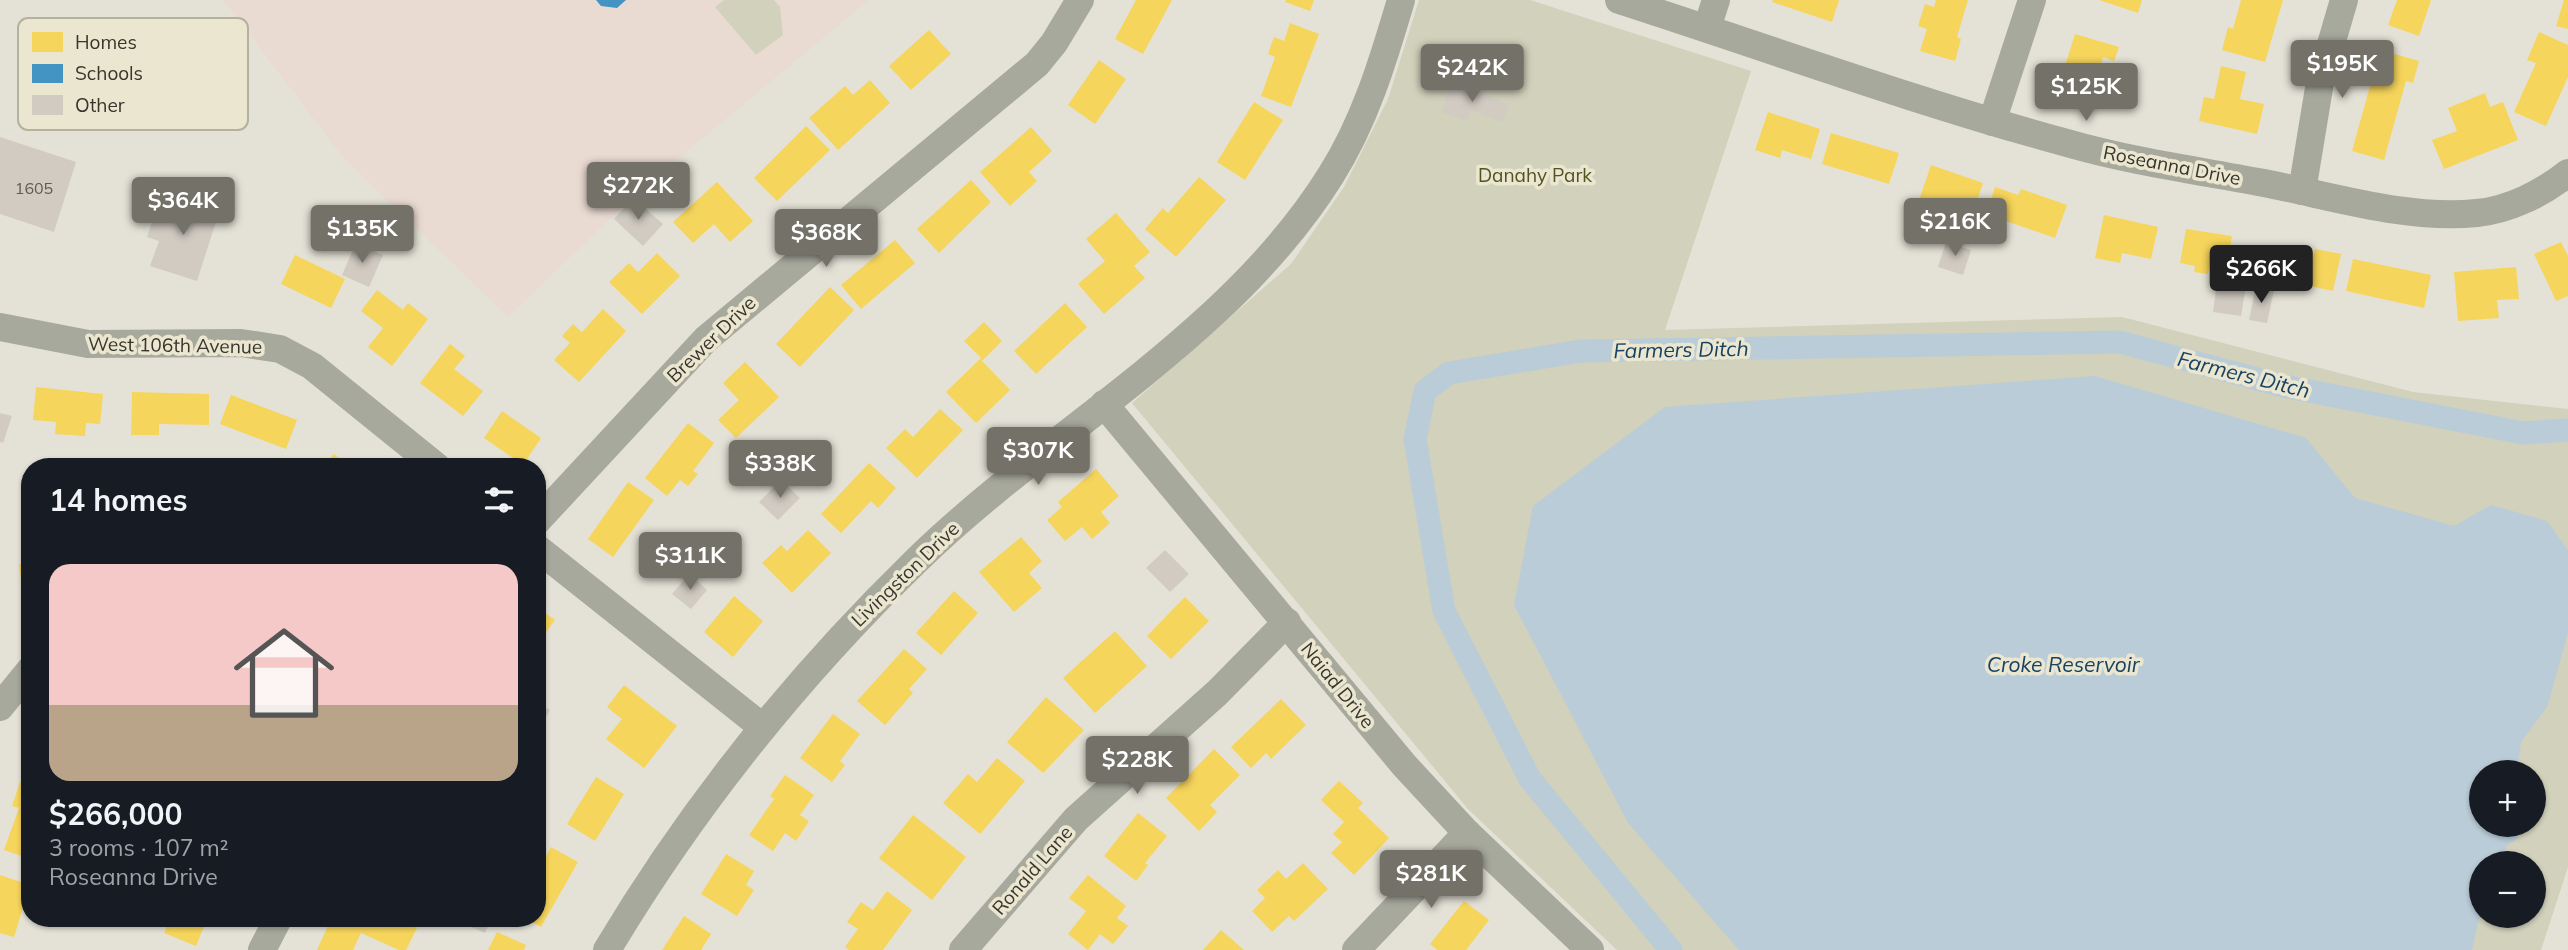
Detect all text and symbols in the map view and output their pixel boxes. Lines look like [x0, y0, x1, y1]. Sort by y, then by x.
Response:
legend [18, 18, 248, 130]
text: Homes [75, 30, 137, 54]
pin: $195K [2293, 41, 2391, 100]
pin: $242K [1423, 44, 1521, 104]
text: $195K [2307, 48, 2377, 77]
text: $242K [1437, 52, 1507, 81]
text: Schools [75, 61, 143, 85]
pin: $125K [2037, 64, 2135, 123]
text: $125K [2051, 71, 2121, 100]
text: Other [75, 93, 125, 117]
street label: Roseanna Drive [2101, 140, 2243, 190]
pin: $272K [589, 162, 687, 222]
park label: Danahy Park [1478, 163, 1592, 187]
text: $272K [603, 170, 673, 199]
pin: $364K [134, 177, 232, 237]
house number: 1605 [15, 178, 53, 198]
text: $364K [148, 185, 218, 214]
pin: $216K [1906, 198, 2004, 258]
pin: $135K [313, 205, 411, 265]
text: $216K [1920, 206, 1990, 235]
pin: $368K [777, 210, 875, 269]
text: $135K [327, 213, 397, 242]
text: $368K [791, 217, 861, 246]
pin: $266K [2212, 246, 2310, 305]
text: $266K [2226, 253, 2296, 282]
street label: Brewer Drive [662, 291, 760, 387]
street label: West 106th Avenue [88, 331, 262, 359]
water label: Farmers Ditch [1613, 335, 1749, 363]
water label: Farmers Ditch [2175, 345, 2313, 403]
pin: $307K [989, 428, 1087, 487]
text: $307K [1003, 435, 1073, 464]
pin: $338K [731, 440, 829, 500]
text: $338K [745, 448, 815, 477]
text: 14 homes [49, 481, 188, 519]
icon: filters [480, 481, 518, 519]
street label: Livingston Drive [846, 516, 964, 632]
pin: $311K [641, 532, 739, 592]
text: $311K [655, 540, 725, 569]
icon: home [221, 610, 347, 736]
street label: Naiad Drive [1296, 637, 1380, 733]
water label: Croke Reservoir [1987, 651, 2141, 677]
pin: $228K [1088, 736, 1186, 796]
text: $228K [1102, 744, 1172, 773]
map controls [2469, 760, 2546, 928]
button: + [2469, 760, 2546, 837]
text: $266,000 [49, 795, 182, 833]
street label: Ronald Lane [987, 820, 1077, 920]
text: 3 rooms · 107 m² [49, 833, 229, 862]
pin: $281K [1382, 850, 1480, 910]
button: − [2469, 851, 2546, 928]
text: $281K [1396, 858, 1466, 887]
text: Roseanna Drive [49, 862, 218, 891]

